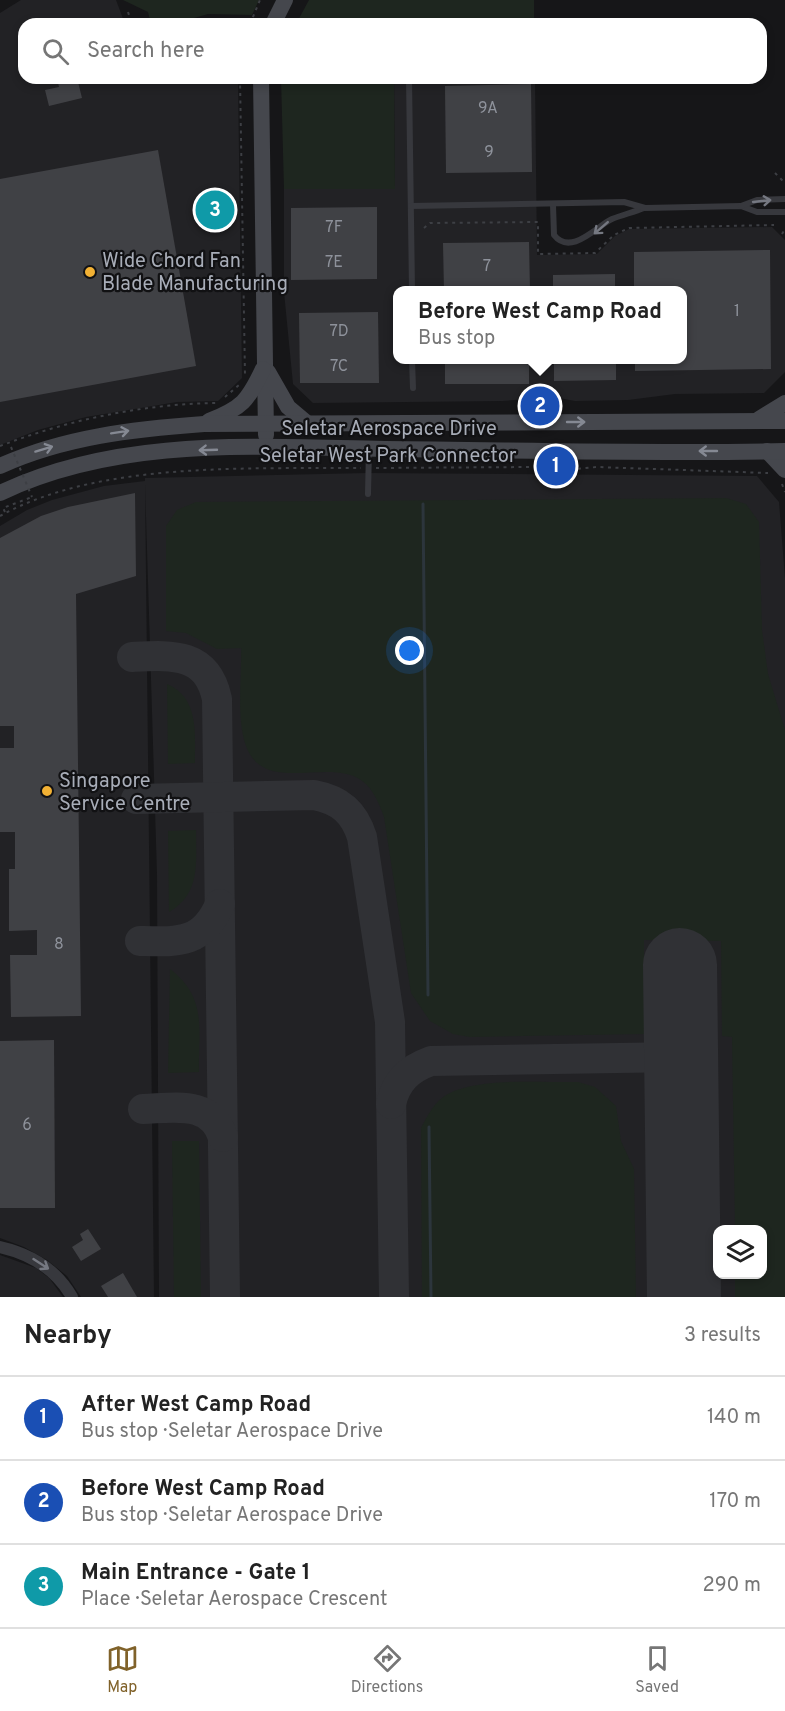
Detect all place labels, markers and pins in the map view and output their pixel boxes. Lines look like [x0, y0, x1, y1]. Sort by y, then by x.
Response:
pin: 3 [196, 188, 234, 232]
place label: Wide Chord Fan Blade Manufacturing [102, 249, 288, 298]
marker: Wide Chord Fan Blade Manufacturing [83, 265, 97, 279]
pin: 2 [520, 384, 560, 428]
pin: 1 [536, 444, 576, 488]
place label: Singapore Service Centre [59, 769, 190, 818]
marker: Singapore Service Centre [40, 784, 54, 798]

